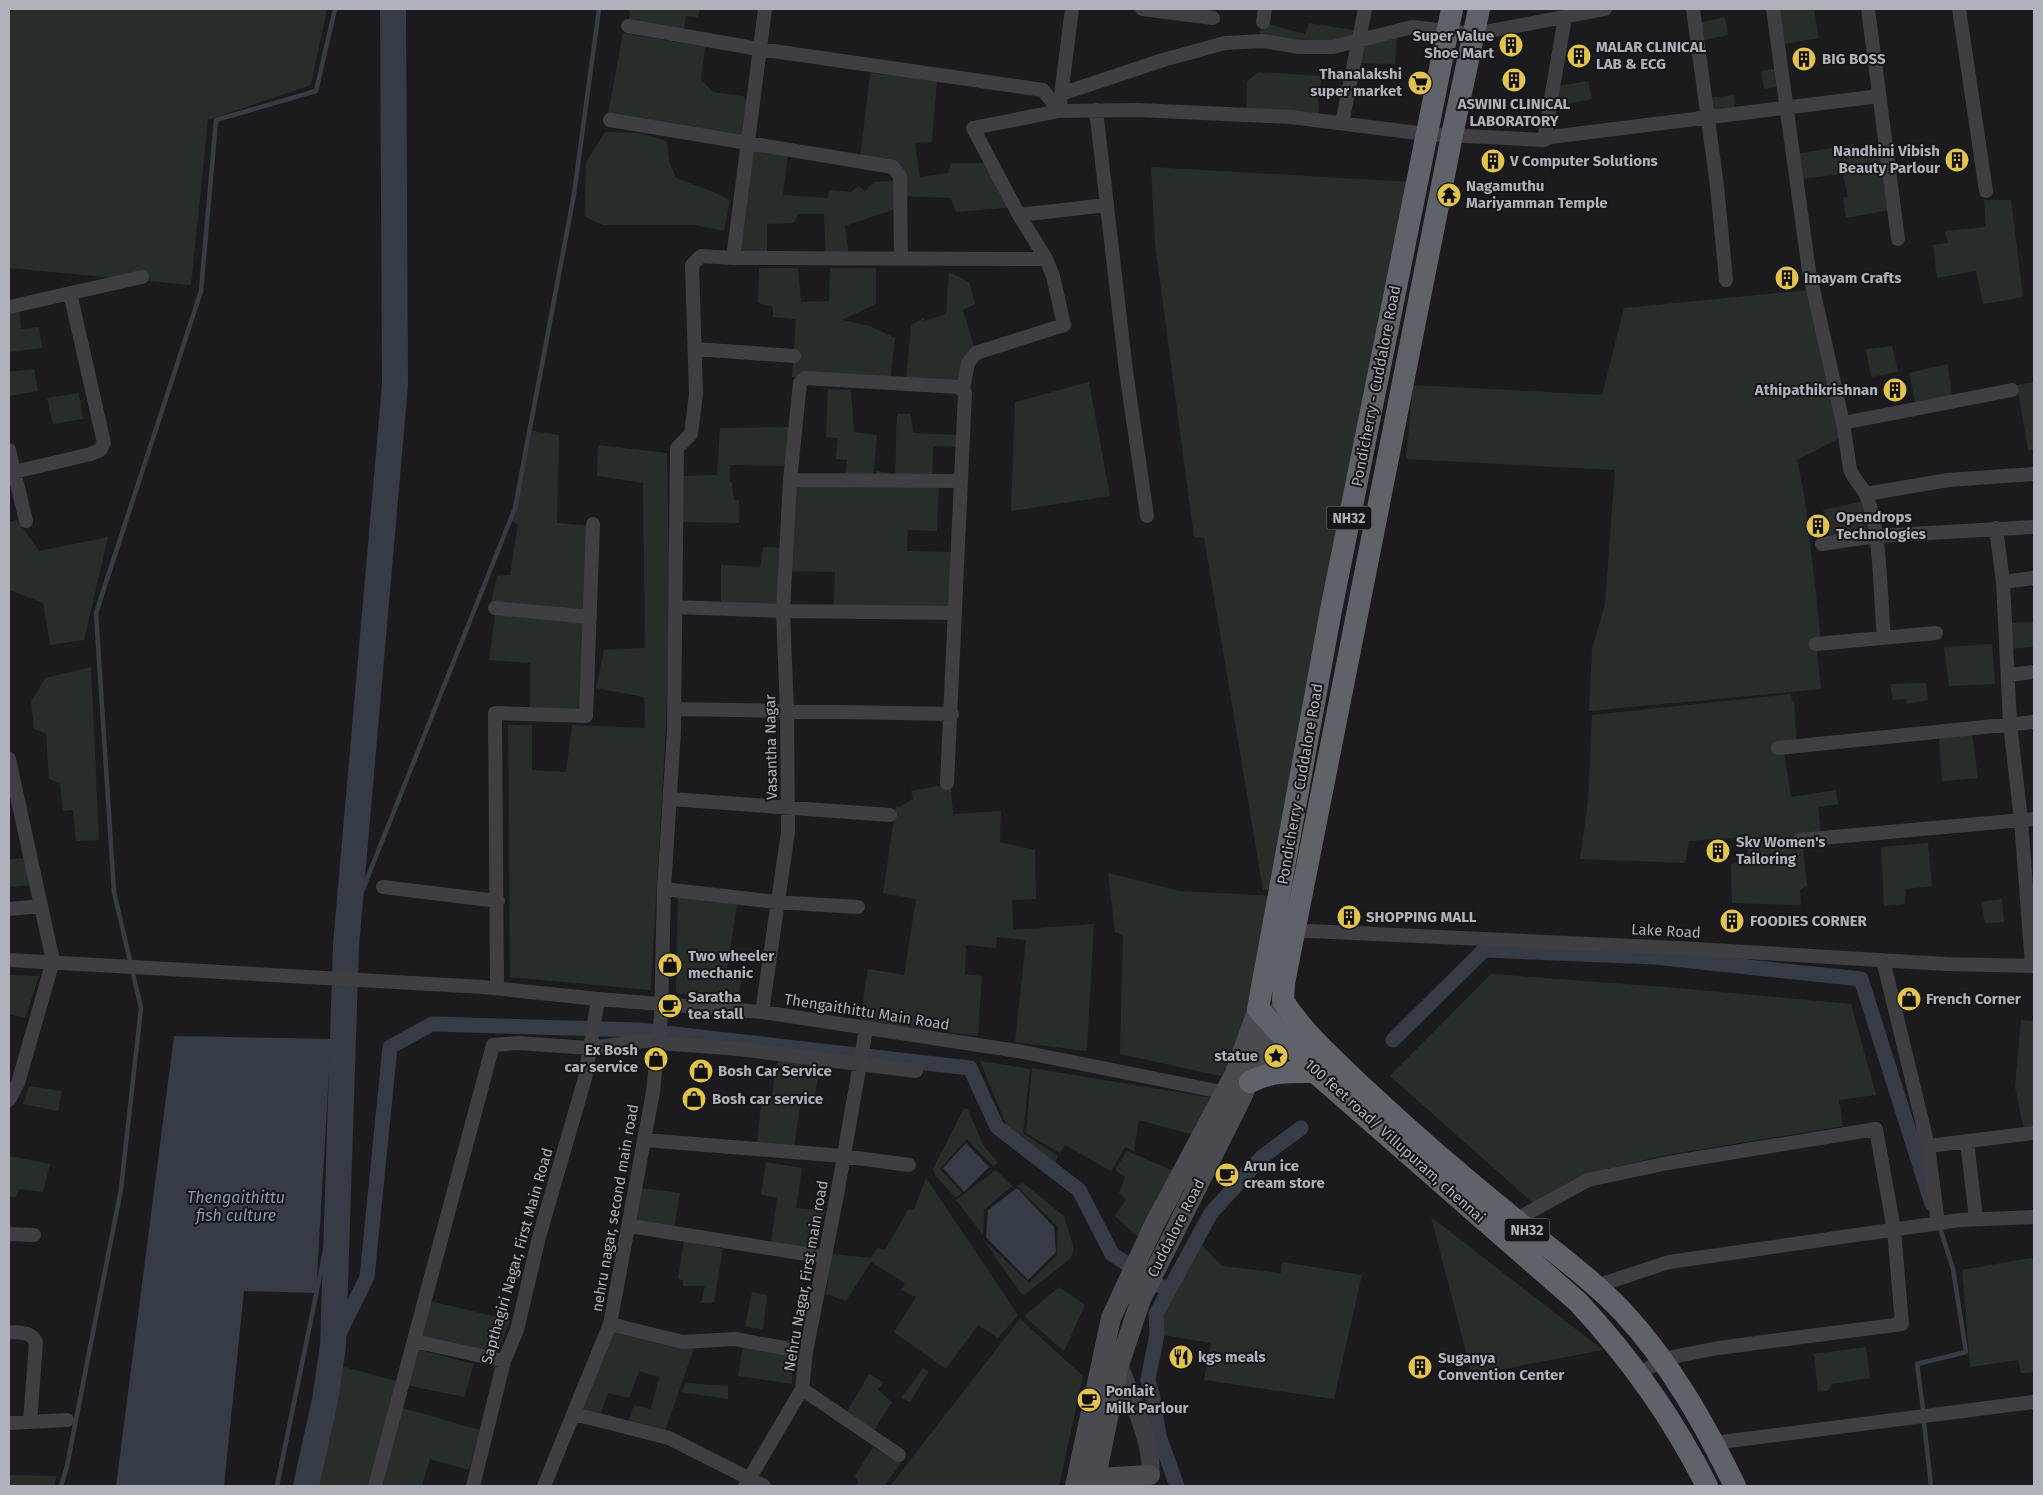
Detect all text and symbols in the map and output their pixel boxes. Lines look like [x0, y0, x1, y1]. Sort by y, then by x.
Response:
place label: Super Value Shoe Mart [1413, 27, 1494, 62]
building icon: Super Value Shoe Mart [1498, 32, 1524, 58]
place label: MALAR CLINICAL LAB & ECG [1596, 38, 1707, 73]
building icon: MALAR CLINICAL LAB & ECG [1566, 43, 1592, 69]
building icon: BIG BOSS [1791, 46, 1817, 72]
place label: BIG BOSS [1822, 50, 1886, 68]
place label: Thanalakshi super market [1310, 65, 1402, 100]
building icon: ASWINI CLINICAL LABORATORY [1501, 67, 1527, 93]
supermarket icon: Thanalakshi super market [1407, 70, 1433, 96]
place label: ASWINI CLINICAL LABORATORY [1457, 95, 1571, 130]
place label: Nandhini Vibish Beauty Parlour [1833, 142, 1941, 177]
building icon: Nandhini Vibish Beauty Parlour [1944, 147, 1970, 173]
building icon: V Computer Solutions [1480, 148, 1506, 174]
place label: V Computer Solutions [1509, 152, 1658, 170]
place label: Nagamuthu Mariyamman Temple [1466, 177, 1608, 212]
temple icon: Nagamuthu Mariyamman Temple [1436, 182, 1462, 208]
building icon: Imayam Crafts [1774, 265, 1800, 291]
place label: Imayam Crafts [1804, 269, 1902, 287]
street label: Pondicherry - Cuddalore Road [1348, 284, 1404, 488]
building icon: Athipathikrishnan [1882, 377, 1908, 403]
place label: Athipathikrishnan [1754, 381, 1878, 399]
road number: NH32 [1326, 506, 1372, 530]
place label: Opendrops Technologies [1836, 508, 1926, 543]
building icon: Opendrops Technologies [1805, 513, 1831, 539]
street label: Pondicherry - Cuddalore Road [1273, 682, 1327, 886]
street label: Vasantha Nagar [761, 694, 781, 800]
place label: Skv Women's Tailoring [1736, 833, 1826, 868]
building icon: Skv Women's Tailoring [1705, 838, 1731, 864]
building icon: SHOPPING MALL [1336, 904, 1362, 930]
place label: SHOPPING MALL [1366, 908, 1477, 926]
building icon: FOODIES CORNER [1719, 908, 1745, 934]
place label: FOODIES CORNER [1750, 912, 1868, 930]
street label: Lake Road [1631, 920, 1701, 942]
place label: Two wheeler mechanic [688, 947, 775, 982]
shop icon: Two wheeler mechanic [657, 952, 683, 978]
shop icon: French Corner [1896, 986, 1922, 1012]
place label: Saratha tea stall [688, 988, 744, 1023]
street label: Thengaithittu Main Road [783, 990, 951, 1034]
place label: French Corner [1926, 990, 2022, 1008]
cafe icon: Saratha tea stall [657, 993, 683, 1019]
place label: Ex Bosh car service [565, 1041, 638, 1076]
place icon: statue [1263, 1043, 1289, 1069]
shop icon: Ex Bosh car service [643, 1046, 669, 1072]
place label: statue [1214, 1047, 1258, 1065]
street label: 100 feet road/ Villupuram, chennai [1301, 1055, 1489, 1227]
shop icon: Bosh Car Service [688, 1058, 714, 1084]
place label: Bosh Car Service [718, 1062, 832, 1080]
shop icon: Bosh car service [681, 1086, 707, 1112]
place label: Bosh car service [712, 1090, 823, 1108]
street label: nehru nagar, second main road [588, 1103, 642, 1313]
street label: Sapthagiri Nagar, First Main Road [477, 1146, 557, 1366]
place label: Arun ice cream store [1243, 1157, 1325, 1192]
cafe icon: Arun ice cream store [1214, 1162, 1240, 1188]
street label: Cuddalore Road [1143, 1176, 1209, 1280]
street label: Nehru Nagar, First main road [780, 1179, 832, 1373]
water label: Thengaithittu fish culture [187, 1188, 285, 1225]
road number: NH32 [1504, 1218, 1550, 1242]
restaurant icon: kgs meals [1168, 1344, 1194, 1370]
place label: kgs meals [1198, 1348, 1266, 1366]
place label: Suganya Convention Center [1438, 1349, 1565, 1384]
building icon: Suganya Convention Center [1407, 1354, 1433, 1380]
place label: Ponlait Milk Parlour [1106, 1382, 1189, 1417]
cafe icon: Ponlait Milk Parlour [1076, 1387, 1102, 1413]

